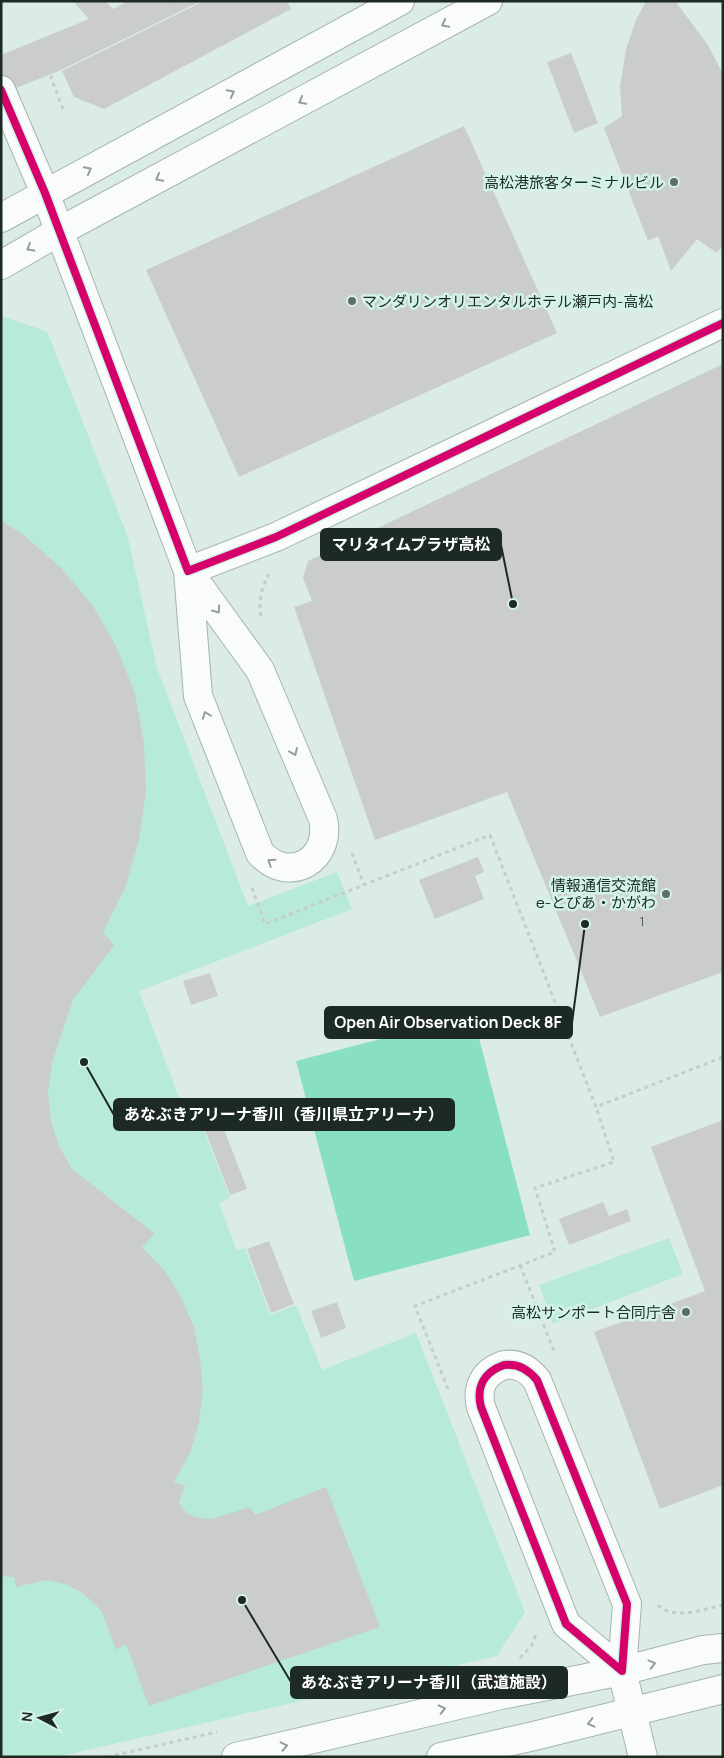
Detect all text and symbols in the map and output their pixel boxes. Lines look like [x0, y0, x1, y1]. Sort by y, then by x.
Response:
one-way arrow [441, 18, 450, 28]
one-way arrow [226, 89, 235, 99]
one-way arrow [298, 95, 307, 105]
one-way arrow [83, 166, 92, 176]
one-way arrow [155, 172, 164, 182]
place label: 高松港旅客ターミナルビル [484, 172, 664, 193]
marker: 高松港旅客ターミナルビル [668, 176, 680, 188]
one-way arrow [27, 242, 36, 252]
place label: マンダリンオリエンタルホテル瀬戸内-高松 [362, 291, 653, 312]
marker: マンダリンオリエンタルホテル瀬戸内-高松 [346, 295, 358, 307]
callout: マリタイムプラザ高松 [321, 529, 501, 560]
text: マリタイムプラザ高松 [332, 533, 490, 555]
one-way arrow [211, 604, 220, 614]
one-way arrow [201, 711, 212, 720]
one-way arrow [288, 747, 299, 756]
one-way arrow [267, 858, 276, 868]
place label: 情報通信交流館 e-とぴあ・かがわ [536, 875, 656, 913]
marker: 情報通信交流館 e-とぴあ・かがわ [660, 888, 672, 900]
house number: 1 [640, 913, 644, 930]
callout: Open Air Observation Deck 8F [325, 1007, 572, 1038]
text: Open Air Observation Deck 8F [334, 1011, 562, 1033]
callout: あなぶきアリーナ香川（香川県立アリーナ） [114, 1099, 454, 1130]
text: あなぶきアリーナ香川（香川県立アリーナ） [124, 1103, 444, 1125]
place label: 高松サンポート合同庁舎 [511, 1302, 676, 1323]
marker: 高松サンポート合同庁舎 [680, 1306, 692, 1318]
one-way arrow [648, 1659, 656, 1669]
callout: あなぶきアリーナ香川（武道施設） [291, 1667, 567, 1698]
text: あなぶきアリーナ香川（武道施設） [301, 1671, 557, 1693]
north arrow [15, 1693, 65, 1743]
one-way arrow [438, 1704, 447, 1715]
text: N [17, 1711, 37, 1723]
one-way arrow [587, 1717, 595, 1727]
one-way arrow [279, 1741, 288, 1752]

